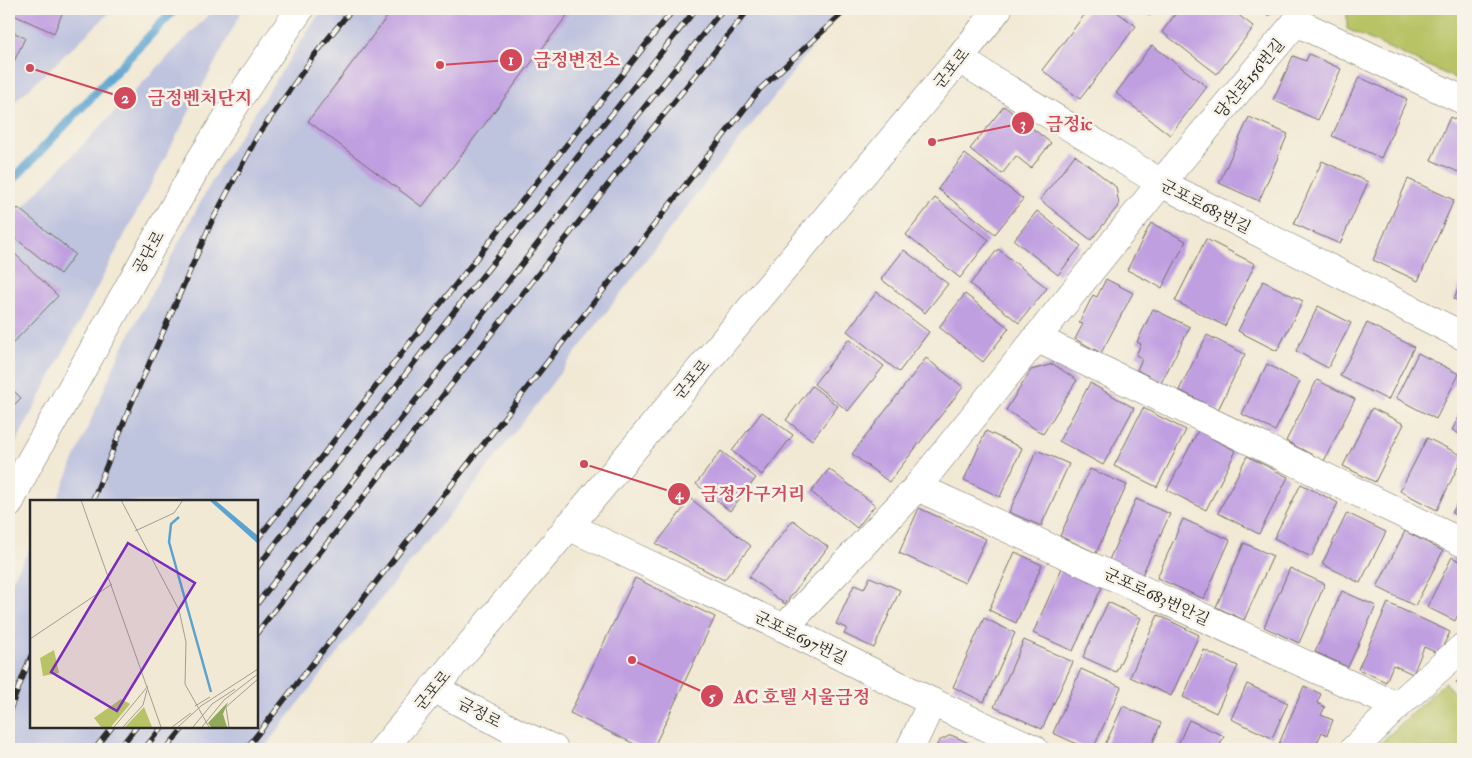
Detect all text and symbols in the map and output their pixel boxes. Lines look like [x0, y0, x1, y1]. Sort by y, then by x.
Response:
street label: 당산로156번길 [1211, 35, 1289, 123]
callout: 금정변전소 [498, 43, 630, 76]
street label: 군포로 [929, 44, 974, 93]
text: 금정변전소 [534, 49, 621, 72]
text: 1 [508, 51, 514, 70]
callout: 금정벤처단지 [113, 81, 262, 114]
text: 금정벤처단지 [148, 87, 252, 110]
text: 2 [121, 89, 129, 108]
callout: 금정ic [1010, 107, 1102, 140]
text: 금정ic [1046, 113, 1093, 136]
text: 3 [1020, 115, 1026, 134]
street label: 군포로683번길 [1157, 176, 1254, 238]
street label: 공단로 [129, 227, 169, 278]
street label: 군포로 [669, 355, 715, 404]
callout: 금정가구거리 [666, 478, 815, 511]
text: 금정가구거리 [701, 483, 805, 506]
text: 4 [674, 485, 684, 504]
inset map [30, 500, 258, 728]
street label: 군포로683번안길 [1100, 564, 1213, 630]
street label: 군포로697번길 [751, 607, 850, 669]
street label: 군포로 [410, 666, 456, 715]
callout: AC 호텔 서울금정 [699, 680, 880, 713]
text: AC 호텔 서울금정 [733, 686, 870, 709]
text: 5 [709, 688, 716, 707]
street label: 금정로 [454, 693, 505, 733]

